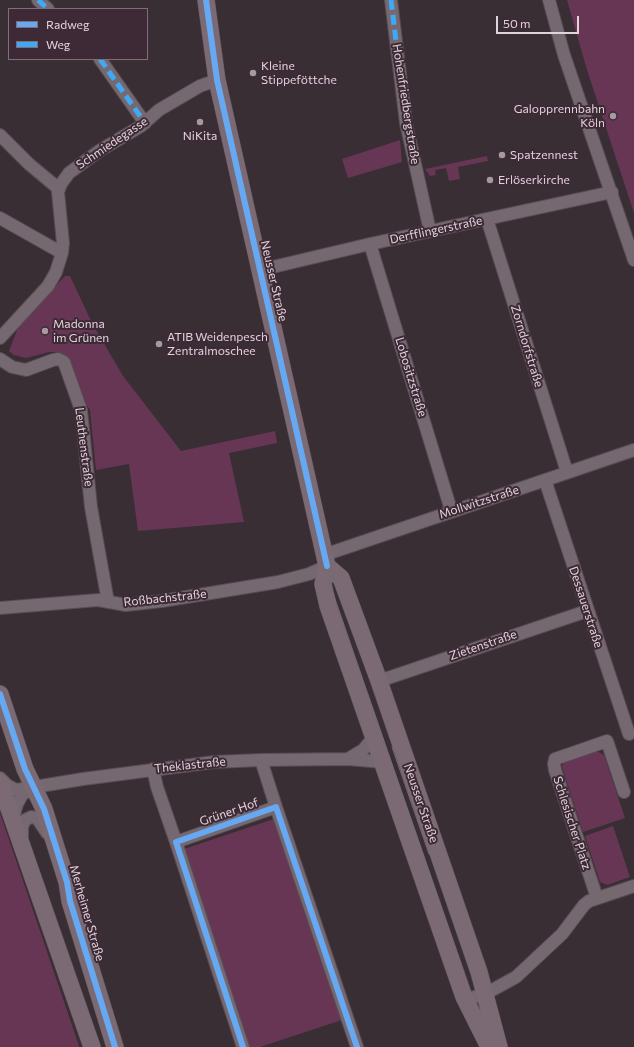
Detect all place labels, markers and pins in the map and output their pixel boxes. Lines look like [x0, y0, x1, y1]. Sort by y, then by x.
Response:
place label: Kleine Stippeföttche [261, 59, 337, 87]
marker: Kleine Stippeföttche [248, 68, 258, 78]
place label: Galopprennbahn Köln [514, 102, 605, 130]
marker: Galopprennbahn Köln [608, 111, 618, 121]
marker: NiKita [195, 117, 205, 127]
place label: NiKita [183, 129, 217, 143]
place label: Spatzennest [510, 148, 578, 162]
marker: Spatzennest [497, 150, 507, 160]
place label: Erlöserkirche [498, 173, 570, 187]
marker: Erlöserkirche [485, 175, 495, 185]
place label: Madonna im Grünen [53, 317, 109, 345]
marker: Madonna im Grünen [40, 326, 50, 336]
place label: ATIB Weidenpesch Zentralmoschee [167, 330, 268, 358]
marker: ATIB Weidenpesch Zentralmoschee [154, 339, 164, 349]

